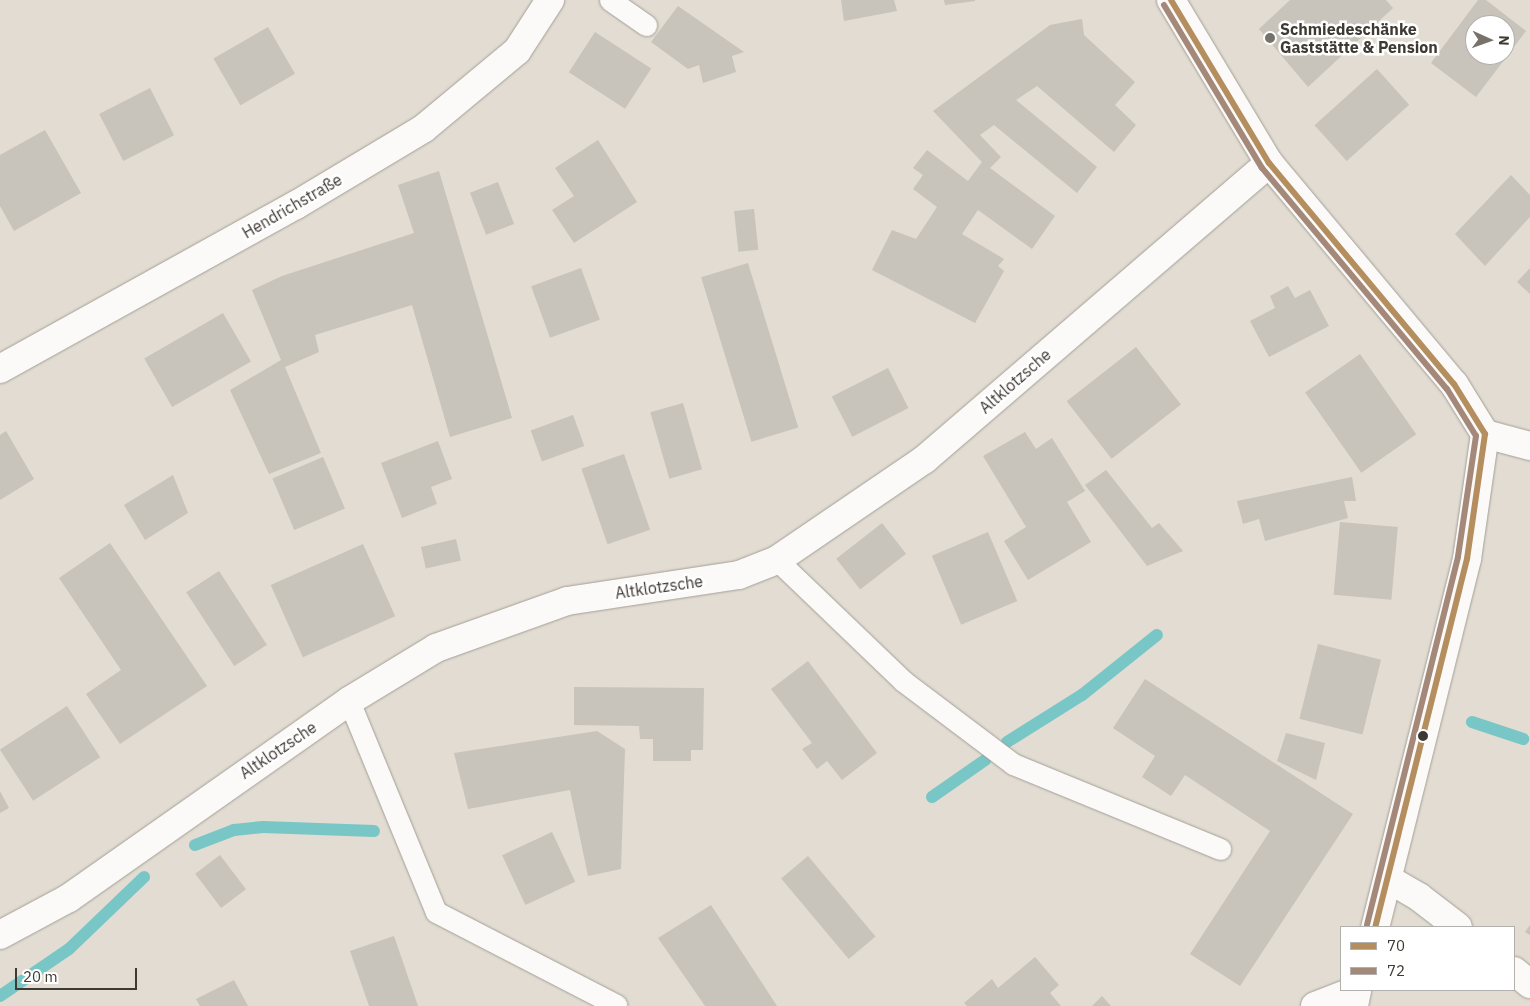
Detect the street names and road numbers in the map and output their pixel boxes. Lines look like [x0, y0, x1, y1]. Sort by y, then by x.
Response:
street label: Hendrichstraße [239, 170, 345, 242]
street label: Altklotzsche [975, 345, 1055, 417]
street label: Altklotzsche [614, 571, 704, 603]
street label: Altklotzsche [236, 717, 320, 783]

